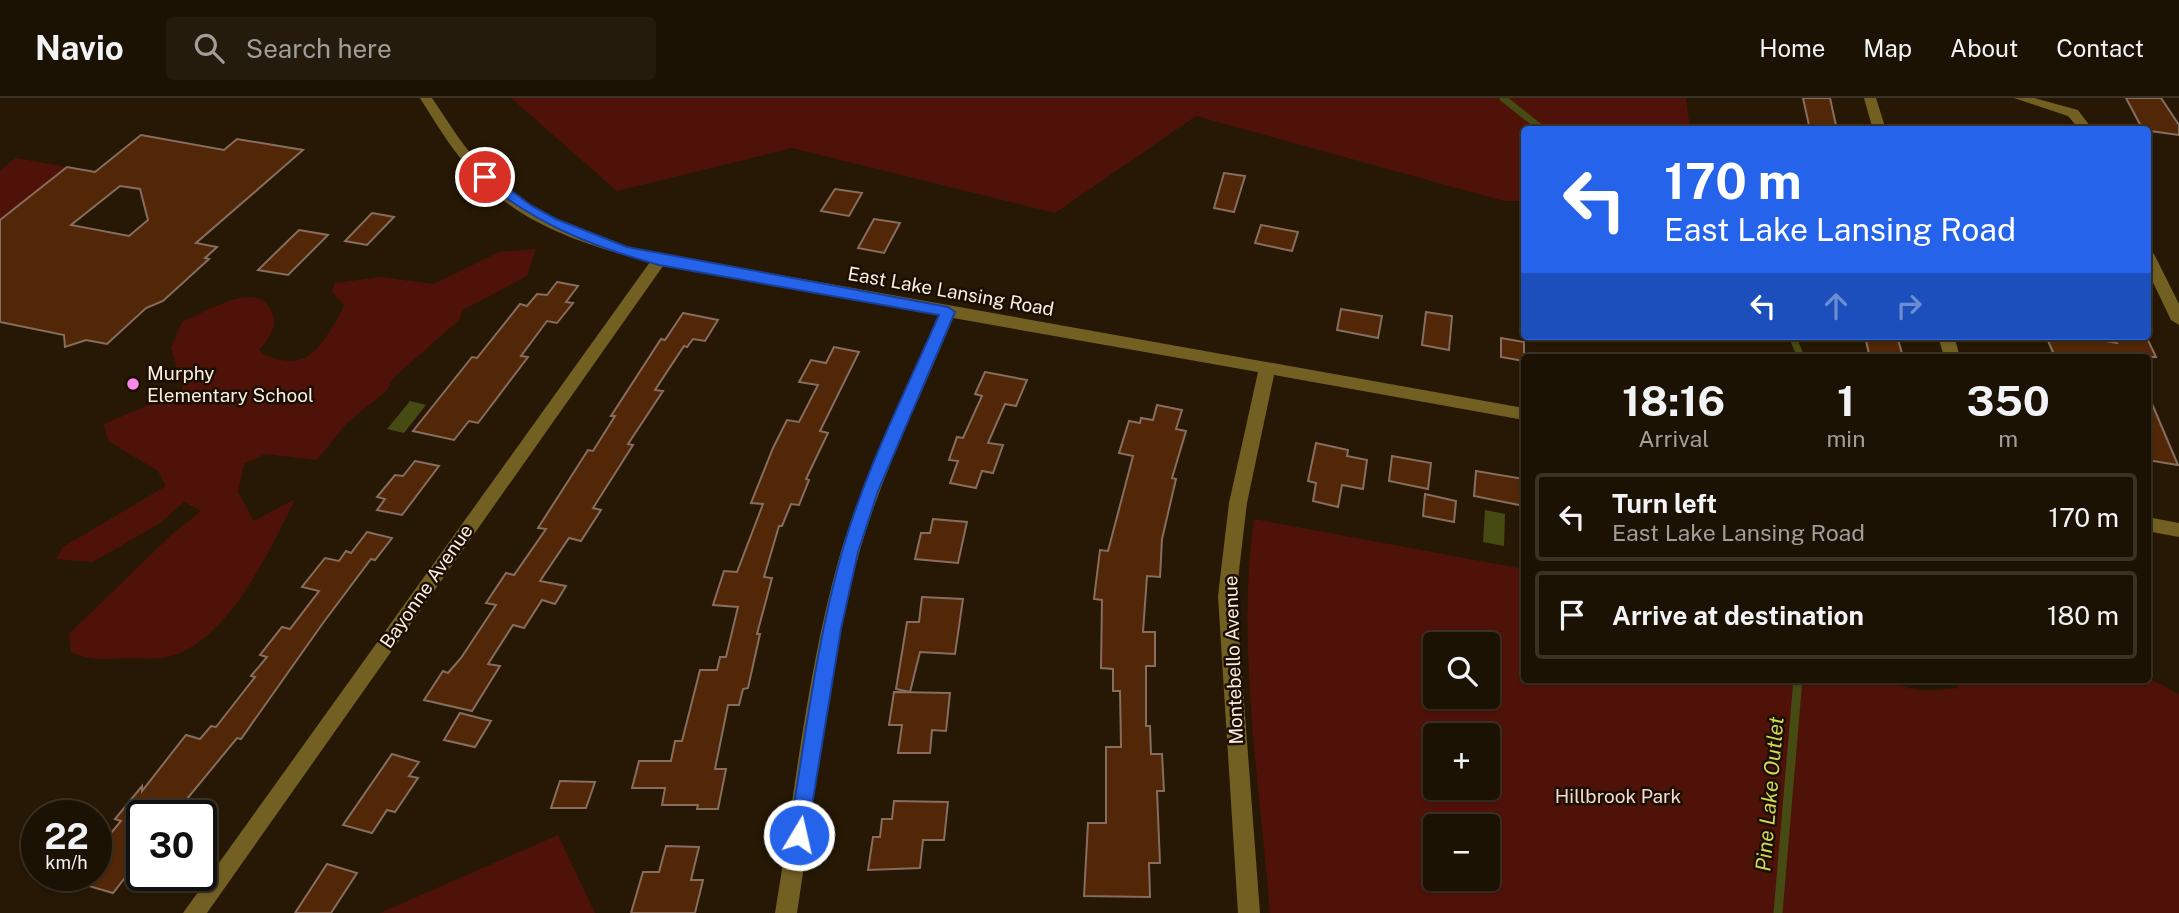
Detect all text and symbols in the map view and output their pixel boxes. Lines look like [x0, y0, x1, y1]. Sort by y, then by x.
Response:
search box [166, 17, 656, 80]
text: Navio [35, 29, 124, 67]
icon: search [190, 29, 228, 67]
text: Search here [246, 33, 392, 64]
text: Home [1759, 34, 1825, 62]
text: Map [1863, 34, 1912, 62]
text: About [1950, 34, 2018, 62]
text: Contact [2056, 34, 2144, 62]
pin [455, 147, 515, 207]
text: 170 m [1664, 152, 1802, 210]
icon: left [1549, 154, 1640, 245]
icon: arrive [466, 158, 504, 196]
text: East Lake Lansing Road [1664, 211, 2016, 248]
street label: East Lake Lansing Road [846, 262, 1056, 320]
icon: left [1744, 287, 1782, 325]
icon: ahead [1817, 287, 1855, 325]
icon: right [1890, 287, 1928, 325]
place label: Murphy Elementary School [147, 362, 314, 406]
marker: Murphy Elementary School [125, 376, 141, 392]
text: 18:16 [1622, 376, 1725, 425]
text: 1 [1837, 376, 1855, 425]
text: 350 [1967, 376, 2050, 425]
text: Arrival [1638, 425, 1709, 452]
text: min [1826, 425, 1865, 452]
text: m [1998, 425, 2018, 452]
text: Turn left [1612, 488, 1717, 519]
icon: left [1553, 498, 1591, 536]
text: 170 m [2049, 502, 2119, 533]
text: East Lake Lansing Road [1612, 519, 1865, 546]
street label: Bayonne Avenue [375, 520, 477, 652]
street label: Montebello Avenue [1219, 575, 1247, 745]
icon: arrive [1553, 596, 1591, 634]
text: Arrive at destination [1612, 600, 1864, 631]
text: 180 m [2047, 600, 2119, 631]
map controls [1423, 632, 1500, 891]
button: search [1423, 632, 1500, 709]
water label: Pine Lake Outlet [1750, 715, 1789, 872]
button: + [1423, 723, 1500, 800]
park label: Hillbrook Park [1555, 785, 1682, 807]
position arrow [762, 798, 836, 872]
speed limit sign: 30 [126, 800, 217, 891]
button: − [1423, 814, 1500, 891]
text: 22 [44, 816, 89, 857]
text: km/h [45, 852, 88, 873]

